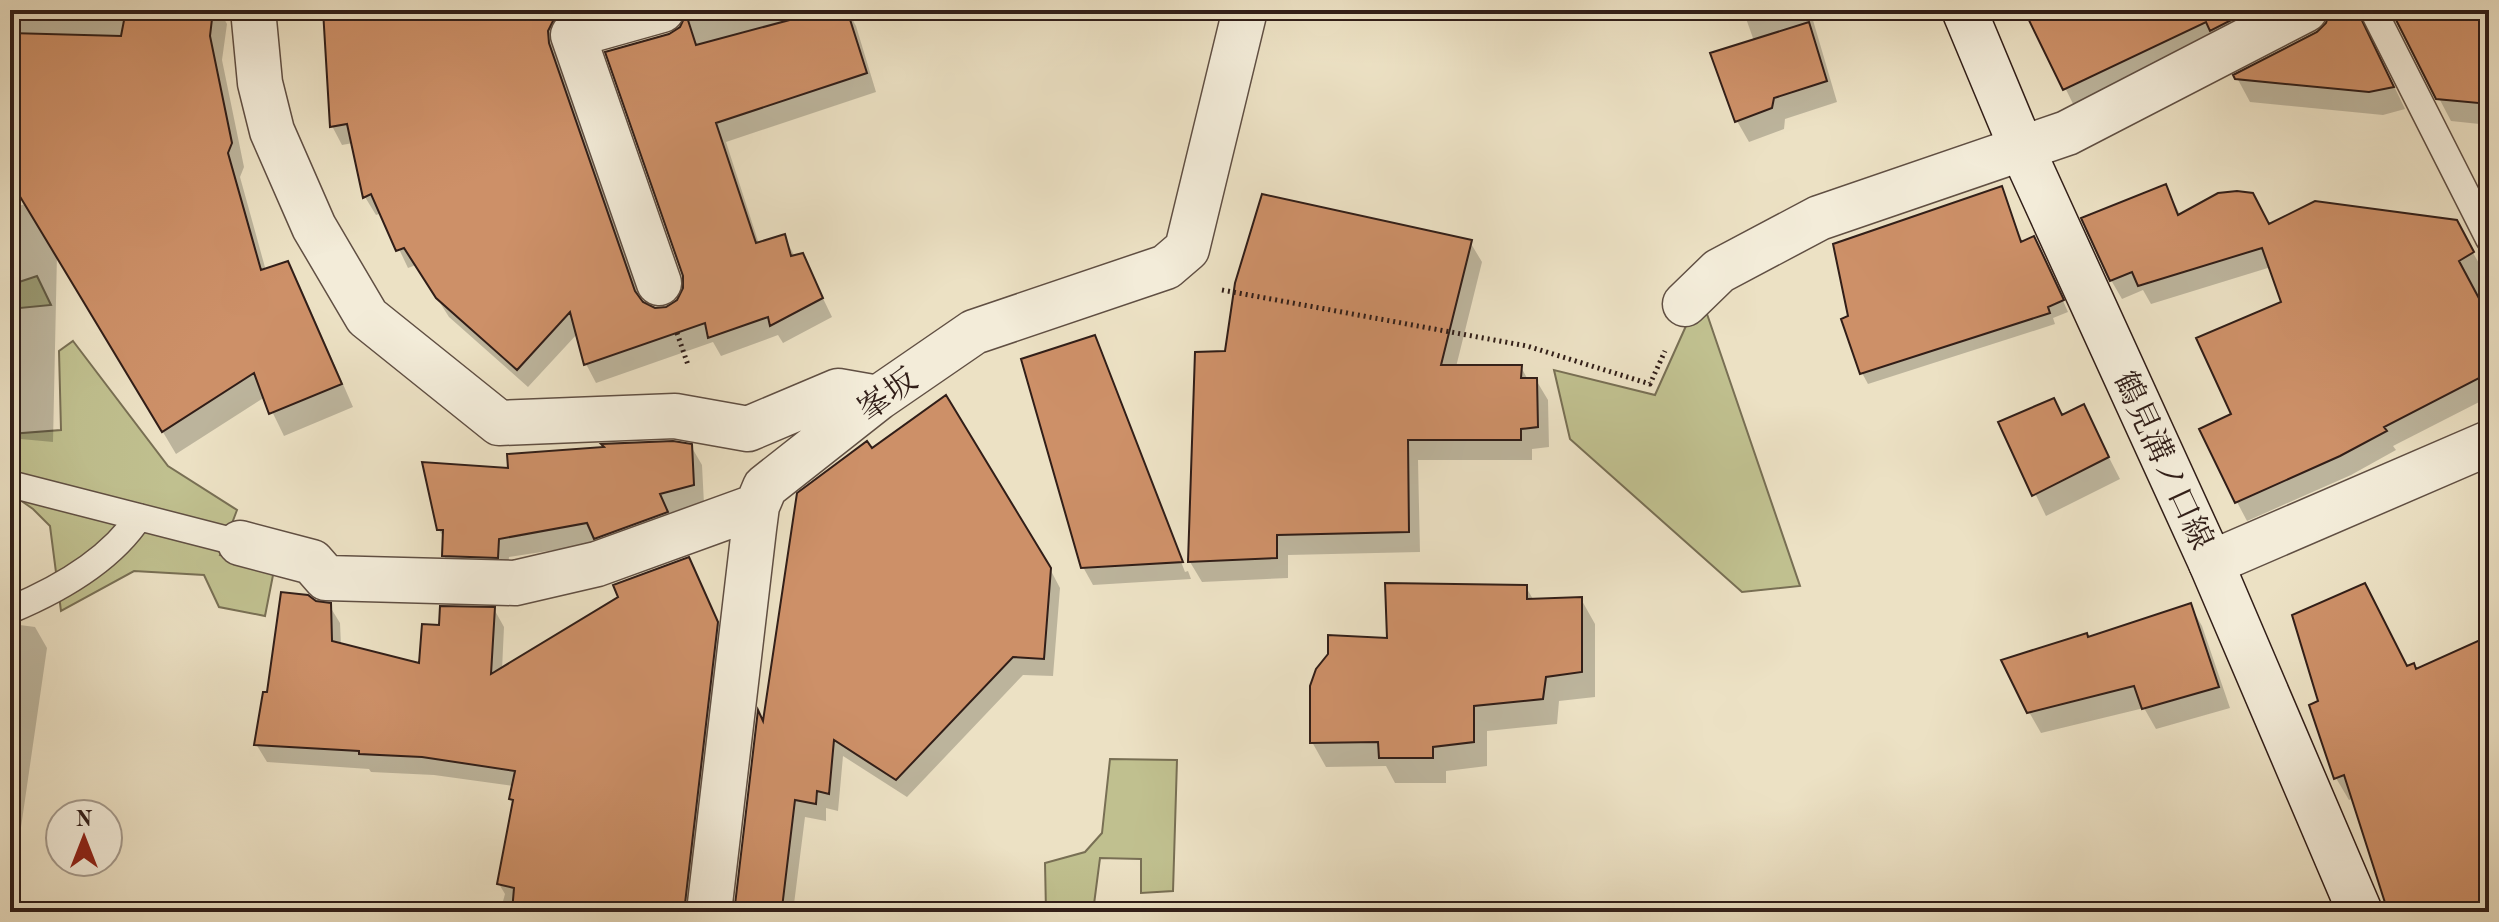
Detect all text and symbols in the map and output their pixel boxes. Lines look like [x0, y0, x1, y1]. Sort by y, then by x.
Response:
street label: 峯坂 [852, 362, 924, 428]
street label: 鶴見溝ノ口線 [2106, 366, 2220, 555]
north arrow [44, 798, 124, 878]
text: N [76, 809, 93, 831]

